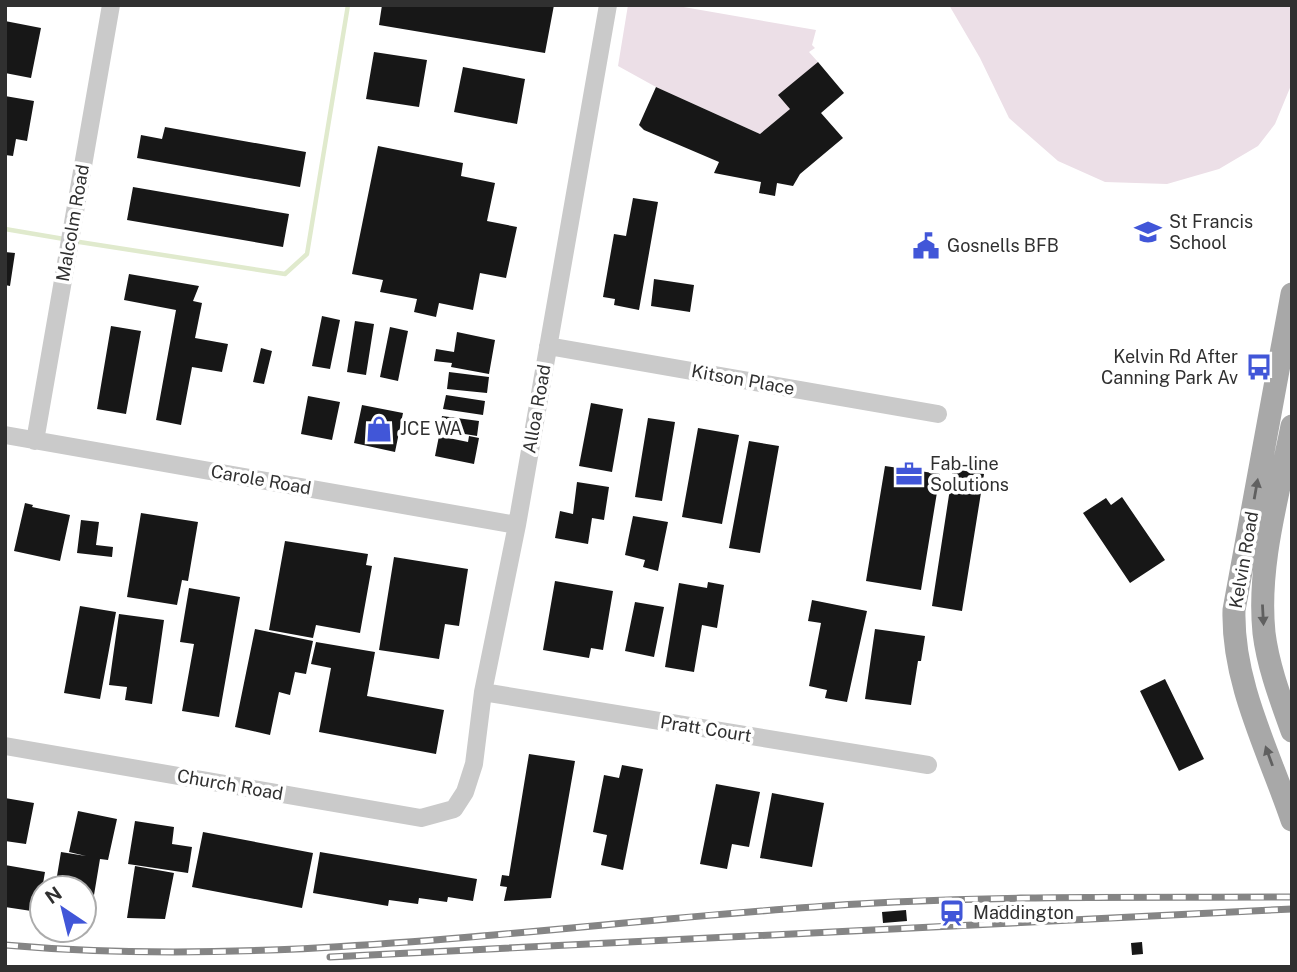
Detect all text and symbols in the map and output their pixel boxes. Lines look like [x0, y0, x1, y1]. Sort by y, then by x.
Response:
street label: Malcolm Road [52, 163, 93, 283]
place label: St Francis School [1169, 211, 1253, 253]
school or university icon: St Francis School [1133, 217, 1163, 247]
public building icon: Gosnells BFB [911, 231, 941, 261]
place label: Gosnells BFB [947, 235, 1059, 256]
place label: Kelvin Rd After Canning Park Av [1101, 346, 1238, 388]
bus stop icon: Kelvin Rd After Canning Park Av [1244, 352, 1274, 382]
street label: Kitson Place [690, 360, 796, 399]
street label: Alloa Road [518, 363, 555, 455]
shop icon: JCE WA [364, 414, 394, 444]
place label: JCE WA [400, 418, 463, 439]
place label: Fab-line Solutions [930, 453, 1009, 495]
office icon: Fab-line Solutions [894, 459, 924, 489]
street label: Carole Road [209, 460, 313, 499]
one-way arrow [1251, 478, 1262, 500]
street label: Kelvin Road [1225, 510, 1262, 610]
one-way arrow [1258, 604, 1269, 626]
street label: Pratt Court [659, 711, 753, 746]
one-way arrow [1263, 745, 1274, 766]
street label: Church Road [175, 765, 285, 804]
north arrow [28, 874, 98, 944]
text: N [41, 882, 66, 908]
station icon: Maddington [937, 898, 967, 928]
place label: Maddington [973, 902, 1074, 923]

